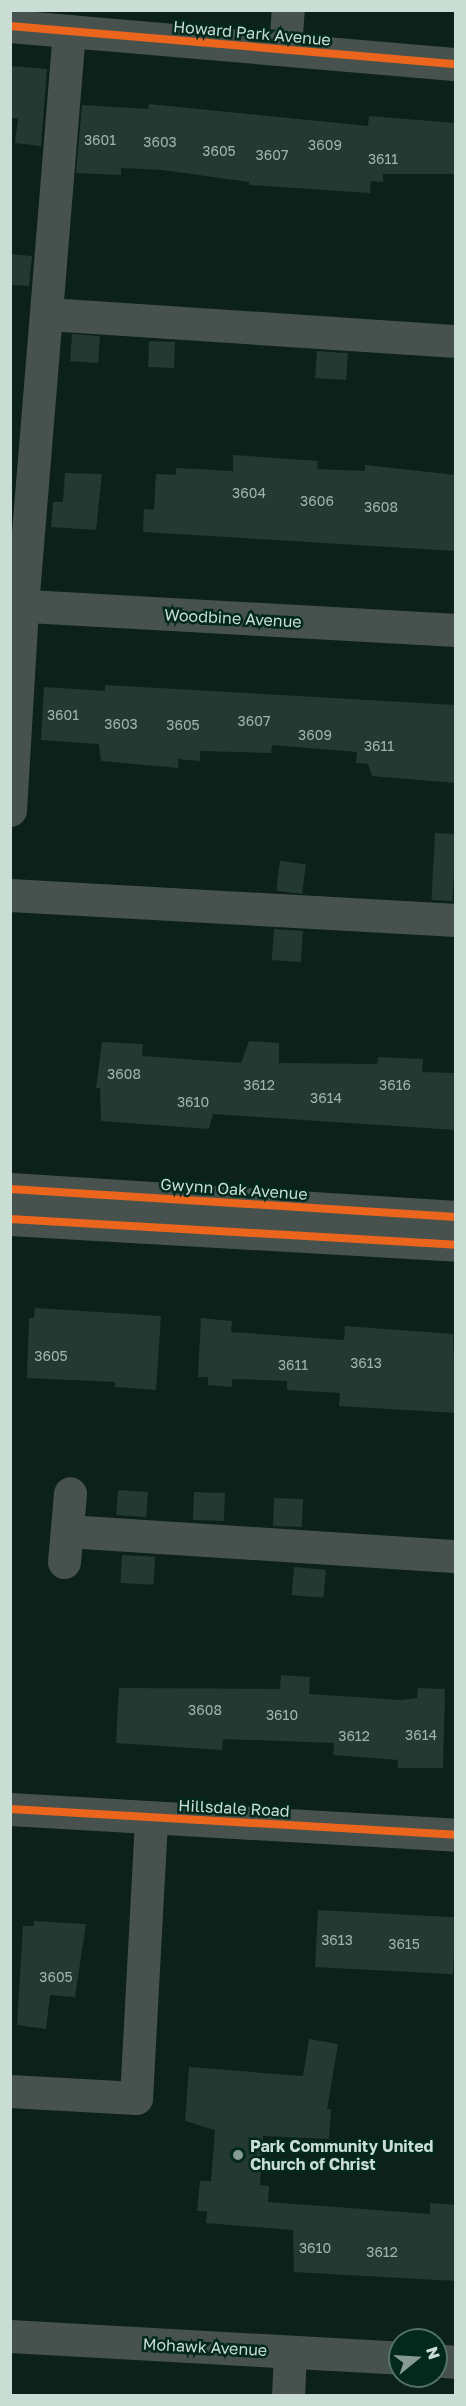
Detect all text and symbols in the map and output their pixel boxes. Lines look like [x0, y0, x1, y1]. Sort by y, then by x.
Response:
street label: Howard Park Avenue [172, 17, 332, 49]
house number: 3601 [84, 132, 116, 148]
house number: 3603 [143, 134, 177, 150]
house number: 3609 [308, 137, 342, 153]
house number: 3605 [202, 143, 236, 159]
house number: 3607 [256, 147, 288, 163]
house number: 3611 [368, 151, 398, 167]
house number: 3604 [232, 485, 266, 501]
house number: 3606 [300, 493, 334, 509]
house number: 3608 [364, 499, 398, 515]
street label: Woodbine Avenue [164, 605, 302, 631]
house number: 3601 [47, 707, 79, 723]
house number: 3607 [238, 713, 270, 729]
house number: 3603 [104, 716, 138, 732]
house number: 3605 [166, 717, 200, 733]
house number: 3609 [298, 727, 332, 743]
house number: 3611 [364, 738, 394, 754]
house number: 3608 [107, 1066, 141, 1082]
house number: 3612 [243, 1077, 275, 1093]
house number: 3616 [379, 1077, 411, 1093]
house number: 3614 [310, 1090, 342, 1106]
house number: 3610 [177, 1094, 209, 1110]
street label: Gwynn Oak Avenue [160, 1174, 308, 1204]
house number: 3605 [34, 1348, 68, 1364]
house number: 3613 [350, 1355, 382, 1371]
house number: 3611 [278, 1357, 308, 1373]
house number: 3608 [188, 1702, 222, 1718]
house number: 3610 [266, 1707, 298, 1723]
house number: 3614 [405, 1727, 437, 1743]
house number: 3612 [338, 1728, 370, 1744]
street label: Hillsdale Road [178, 1795, 290, 1821]
house number: 3613 [321, 1932, 353, 1948]
house number: 3615 [388, 1936, 420, 1952]
house number: 3605 [39, 1969, 73, 1985]
place label: Park Community United Church of Christ [250, 2136, 433, 2174]
marker: Park Community United Church of Christ [231, 2148, 245, 2162]
house number: 3610 [299, 2240, 331, 2256]
house number: 3612 [366, 2244, 398, 2260]
north arrow [388, 2328, 448, 2388]
street label: Mohawk Avenue [142, 2334, 268, 2360]
text: N [422, 2344, 445, 2362]

